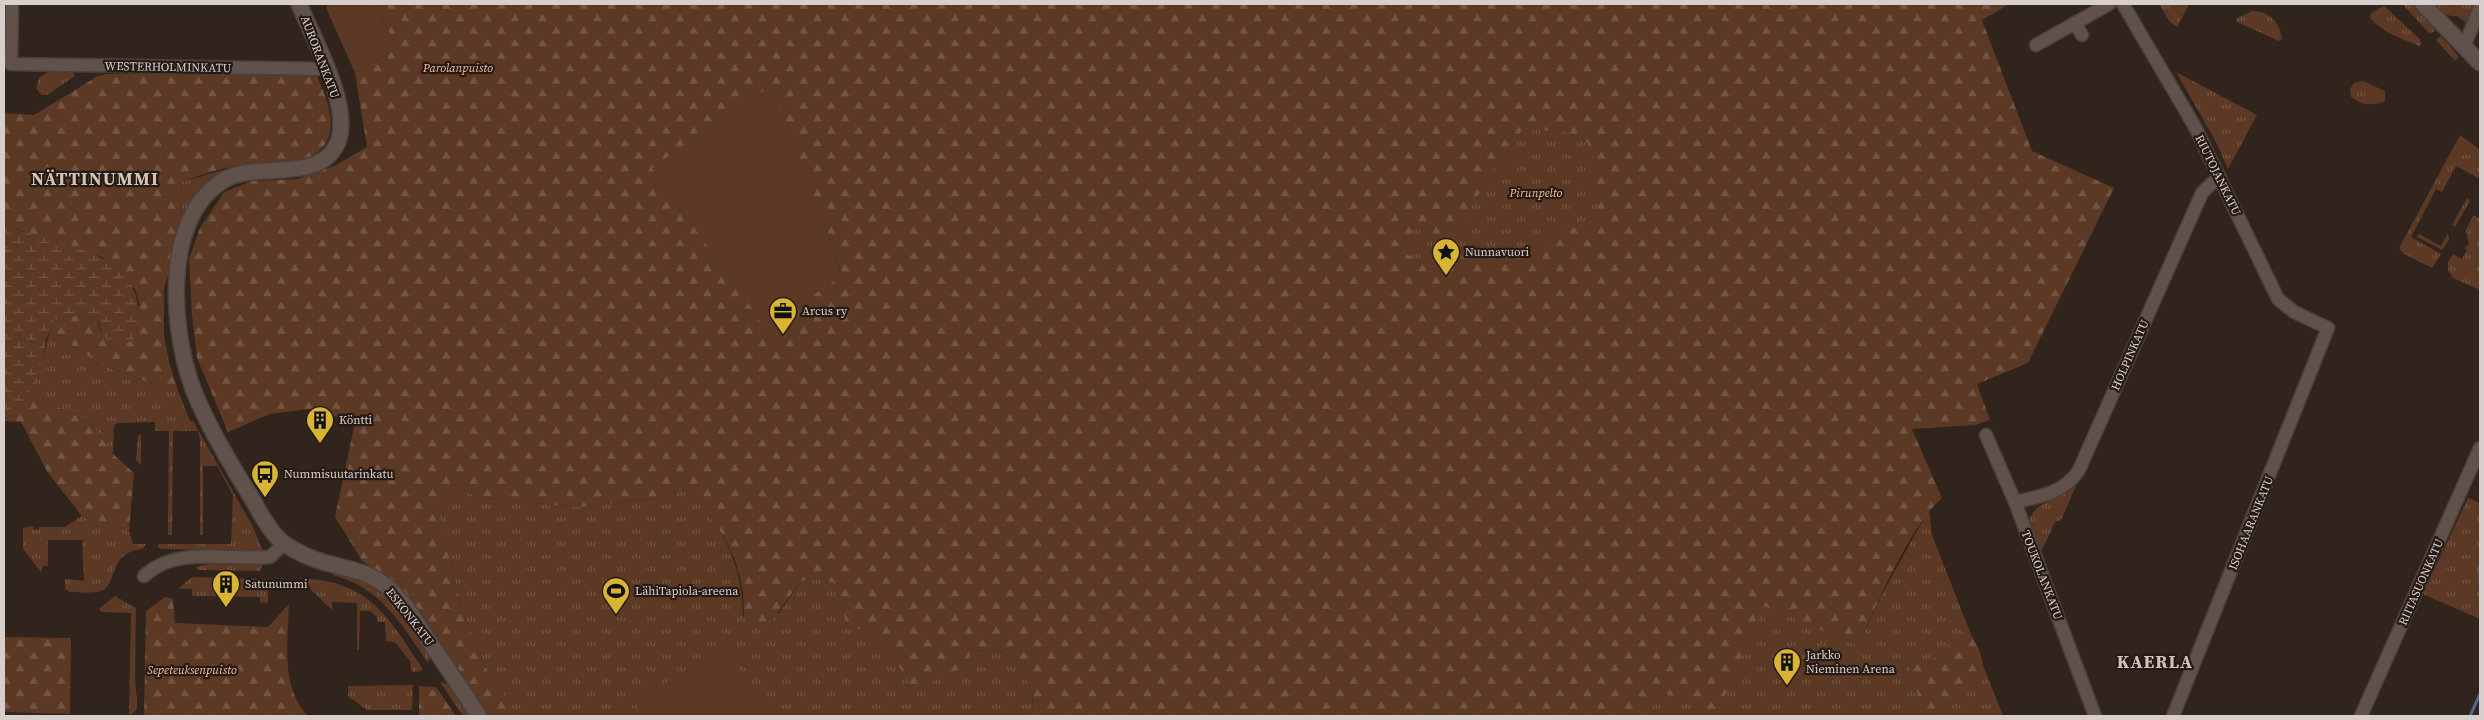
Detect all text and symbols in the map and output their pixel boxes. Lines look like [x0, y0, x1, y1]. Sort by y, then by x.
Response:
street label: AURORANKATU [297, 13, 343, 101]
street label: WESTERHOLMINKATU [105, 58, 232, 76]
park label: Parolanpuisto [422, 60, 493, 76]
street label: RIUTOJANKATU [2191, 132, 2245, 218]
district label: NÄTTINUMMI [31, 166, 159, 191]
park label: Pirunpelto [1509, 185, 1563, 201]
place icon: Nunnavuori [1431, 237, 1461, 276]
place label: Nunnavuori [1465, 244, 1530, 260]
office icon: Arcus ry [768, 296, 798, 335]
place label: Arcus ry [802, 303, 848, 319]
street label: HOLPINKATU [2107, 317, 2153, 393]
building icon: Köntti [305, 405, 335, 444]
place label: Köntti [339, 412, 372, 428]
bus stop icon: Nummisuutarinkatu [250, 459, 280, 498]
place label: Nummisuutarinkatu [284, 466, 393, 482]
street label: ISOHAARANKATU [2225, 473, 2277, 572]
street label: TOUKOLANKATU [2018, 528, 2067, 622]
street label: RIITASUONKATU [2395, 536, 2447, 628]
building icon: Satunummi [211, 569, 241, 608]
place label: Satunummi [245, 576, 308, 592]
sports icon: LähiTapiola-areena [601, 576, 631, 615]
place label: LähiTapiola-areena [635, 583, 739, 599]
street label: ESKONKATU [382, 585, 438, 649]
building icon: Jarkko Nieminen Arena [1772, 647, 1802, 686]
place label: Jarkko Nieminen Arena [1805, 647, 1896, 677]
district label: KAERLA [2117, 649, 2193, 674]
park label: Sepeteuksenpuisto [147, 662, 237, 678]

